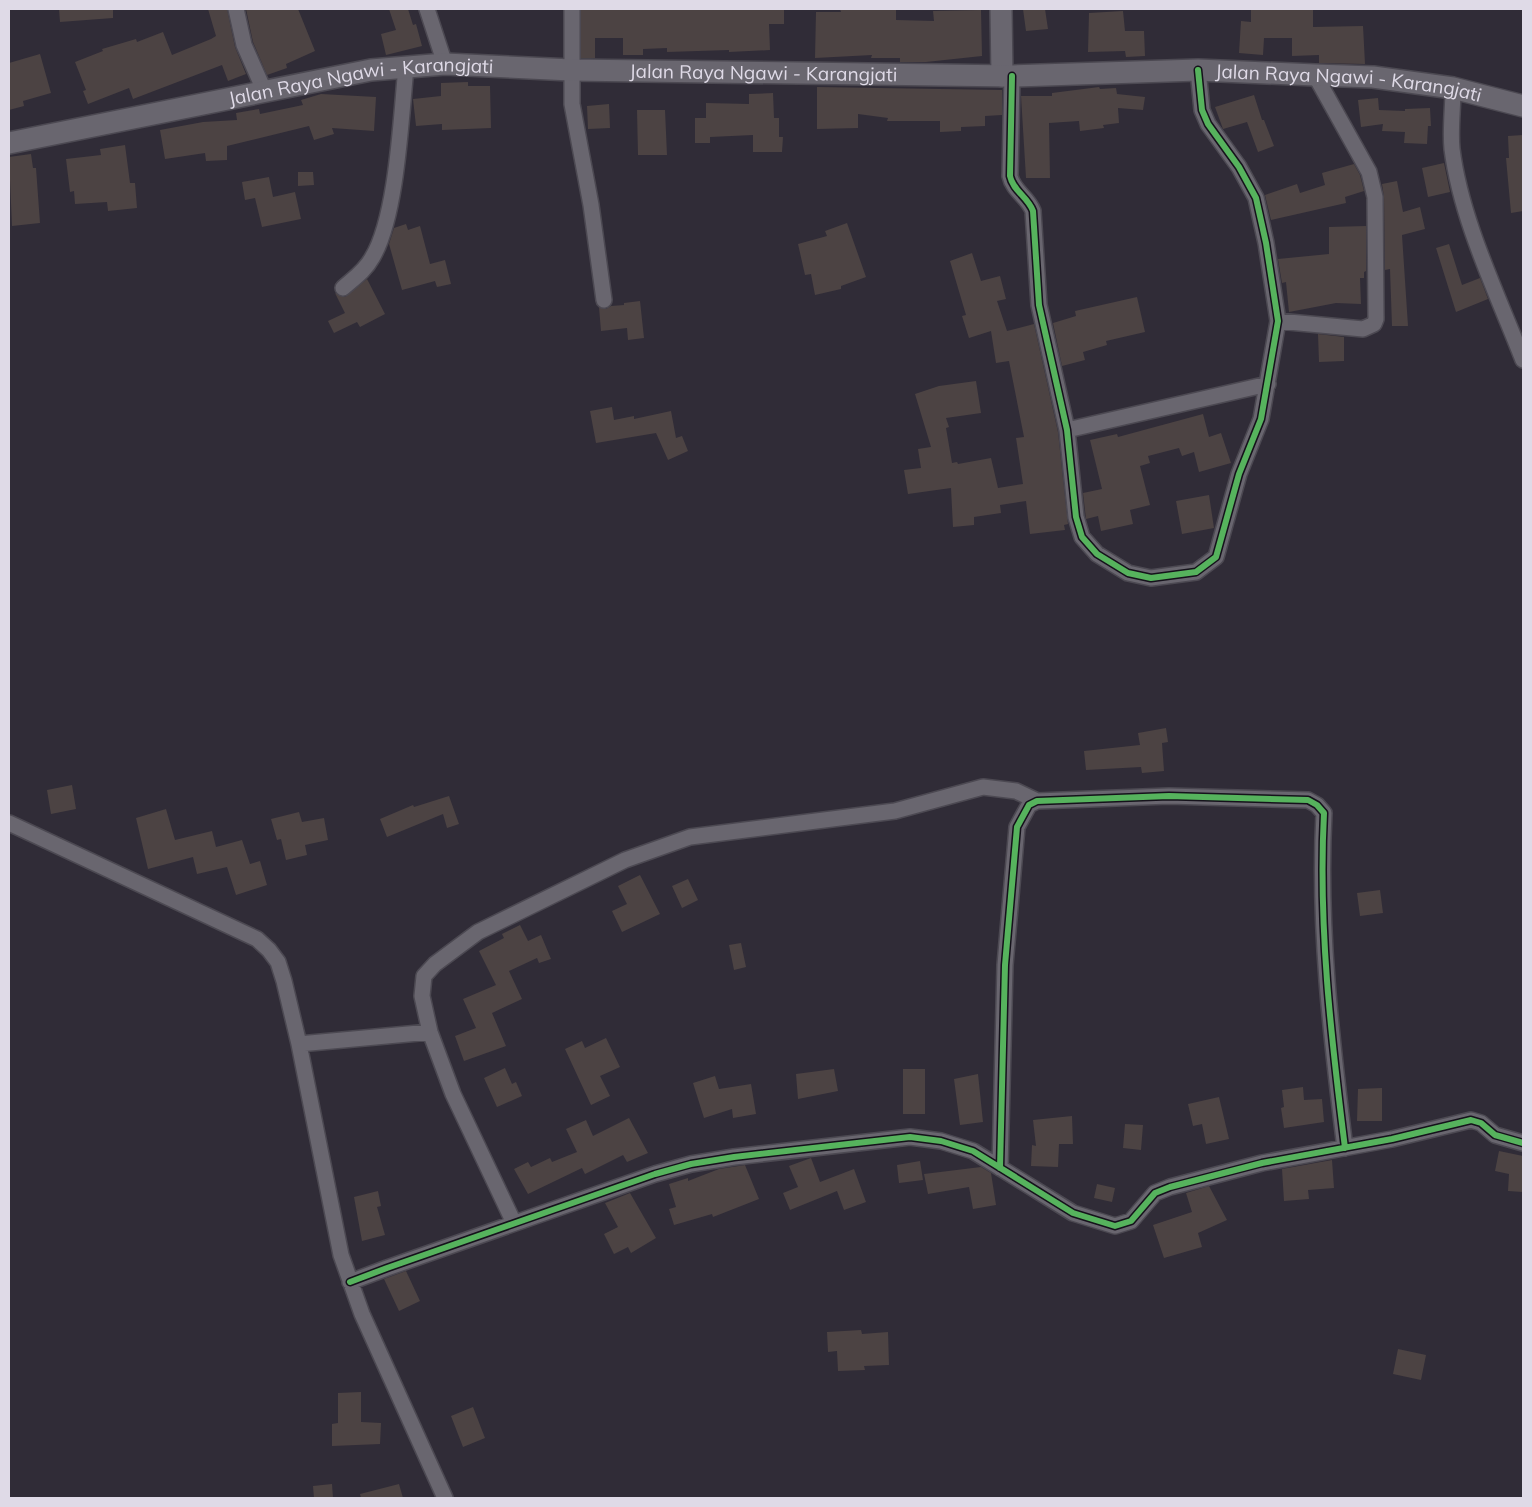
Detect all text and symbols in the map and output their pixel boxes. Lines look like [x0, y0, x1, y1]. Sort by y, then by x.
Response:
street label: Jalan Raya Ngawi - Karangjati [226, 52, 494, 110]
street label: Jalan Raya Ngawi - Karangjati [629, 59, 897, 86]
street label: Jalan Raya Ngawi - Karangjati [1215, 59, 1484, 107]

